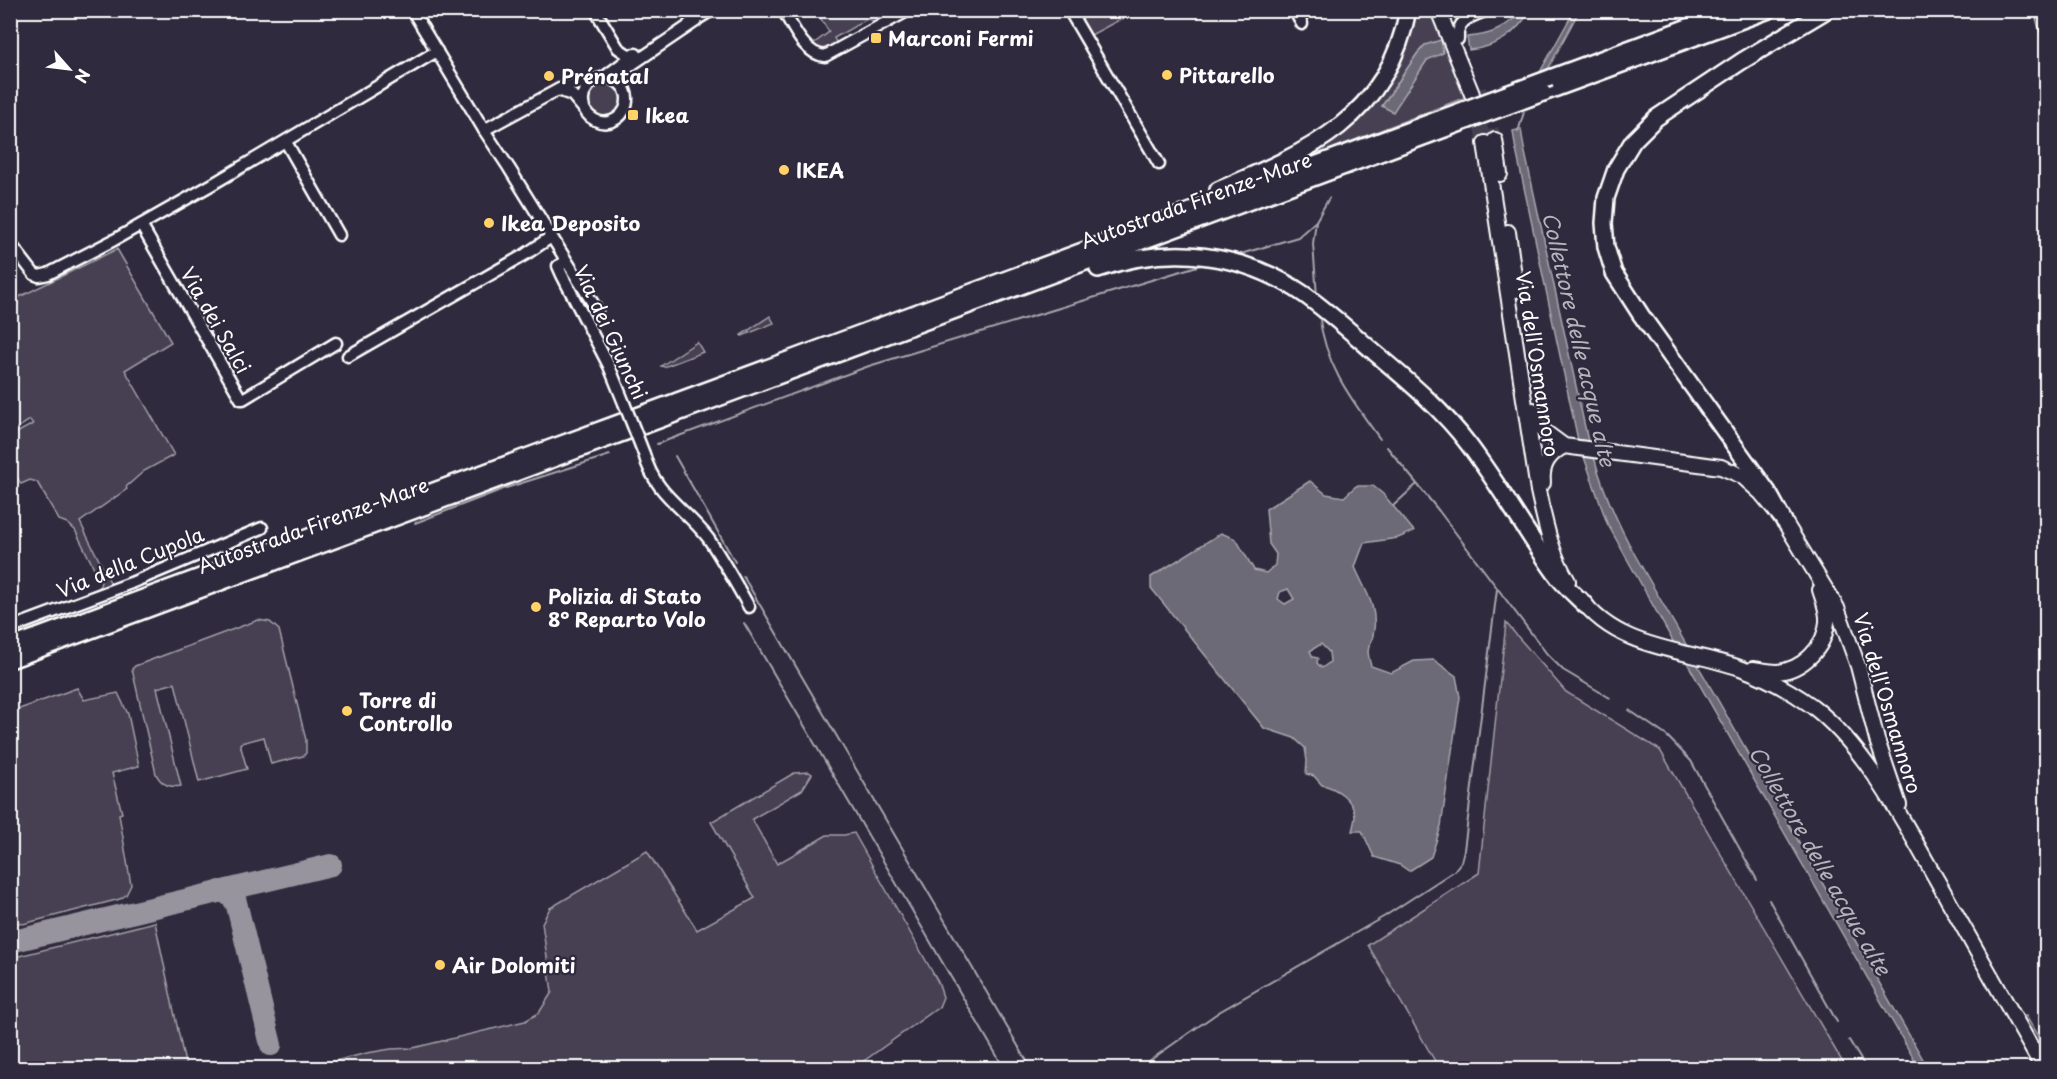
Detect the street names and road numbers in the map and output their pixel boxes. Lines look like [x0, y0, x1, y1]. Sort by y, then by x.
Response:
street label: Autostrada Firenze-Mare [1076, 144, 1316, 256]
street label: Via dei Giunchi [567, 260, 655, 404]
street label: Via dei Salci [173, 261, 259, 379]
street label: Via dell'Osmannoro [1508, 269, 1568, 459]
street label: Autostrada Firenze-Mare [193, 469, 433, 581]
street label: Via della Cupola [52, 519, 209, 605]
street label: Via dell'Osmannoro [1846, 609, 1930, 797]

